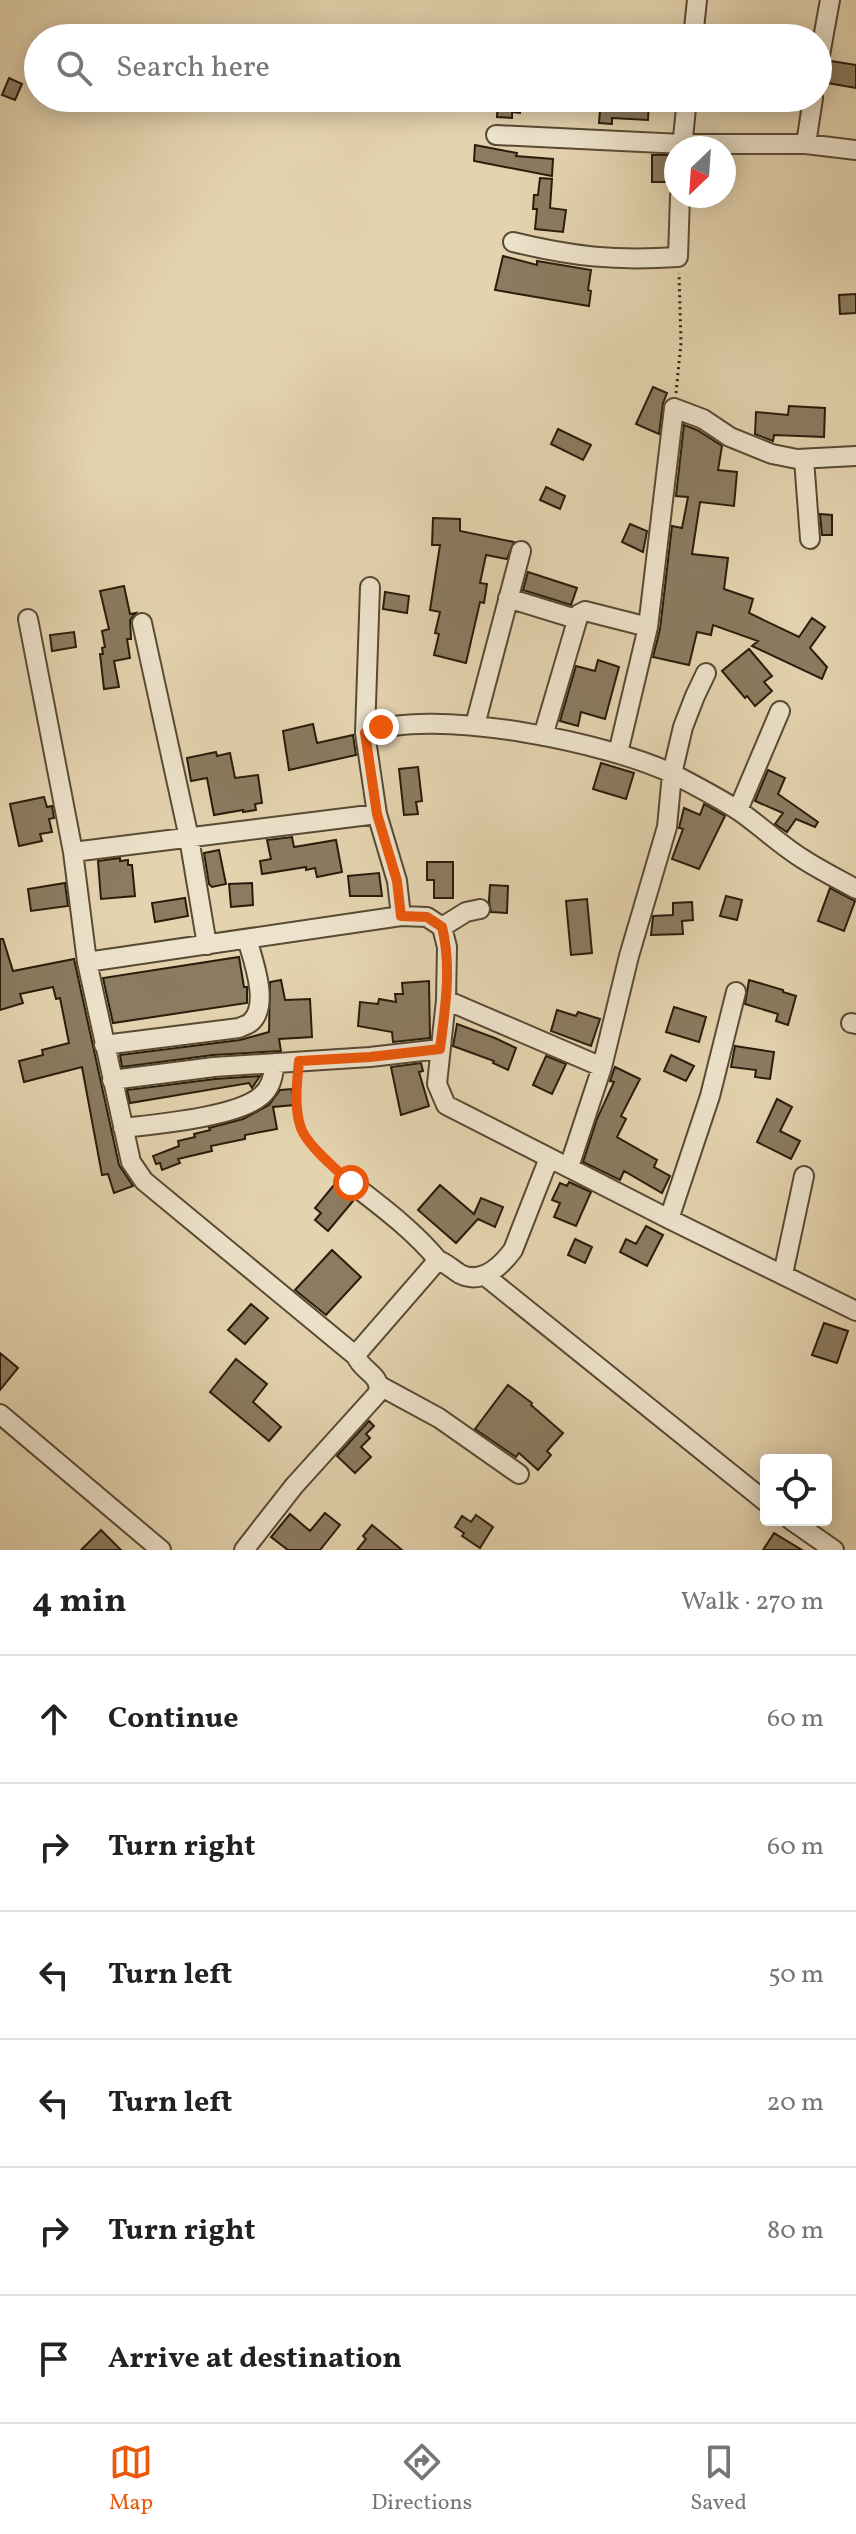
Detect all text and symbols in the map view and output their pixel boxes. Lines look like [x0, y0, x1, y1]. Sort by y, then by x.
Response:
search box [24, 24, 832, 112]
icon: search [52, 46, 96, 90]
text: Search here [116, 47, 270, 89]
north arrow [664, 136, 736, 208]
route end [363, 709, 399, 745]
route start [333, 1165, 369, 1201]
map controls [760, 1454, 832, 1526]
button: locate [760, 1454, 832, 1526]
text: 4 min [32, 1579, 127, 1626]
text: Walk · 270 m [681, 1584, 824, 1620]
icon: ahead [32, 1697, 76, 1741]
text: Continue [108, 1698, 239, 1740]
text: 60 m [767, 1701, 824, 1737]
icon: right [32, 1825, 76, 1869]
text: Turn right [108, 1826, 256, 1868]
text: 60 m [767, 1829, 824, 1865]
icon: left [32, 1953, 76, 1997]
text: Turn left [108, 1954, 232, 1996]
text: 50 m [768, 1957, 824, 1993]
icon: left [32, 2081, 76, 2125]
text: Turn left [108, 2082, 232, 2124]
text: 20 m [766, 2085, 824, 2121]
icon: right [32, 2209, 76, 2253]
text: Turn right [108, 2210, 256, 2252]
text: 80 m [767, 2213, 824, 2249]
icon: arrive [32, 2337, 76, 2381]
text: Arrive at destination [108, 2338, 402, 2380]
tab: Map [109, 2440, 153, 2519]
tab: Directions [371, 2440, 472, 2519]
tab: Saved [690, 2440, 747, 2519]

